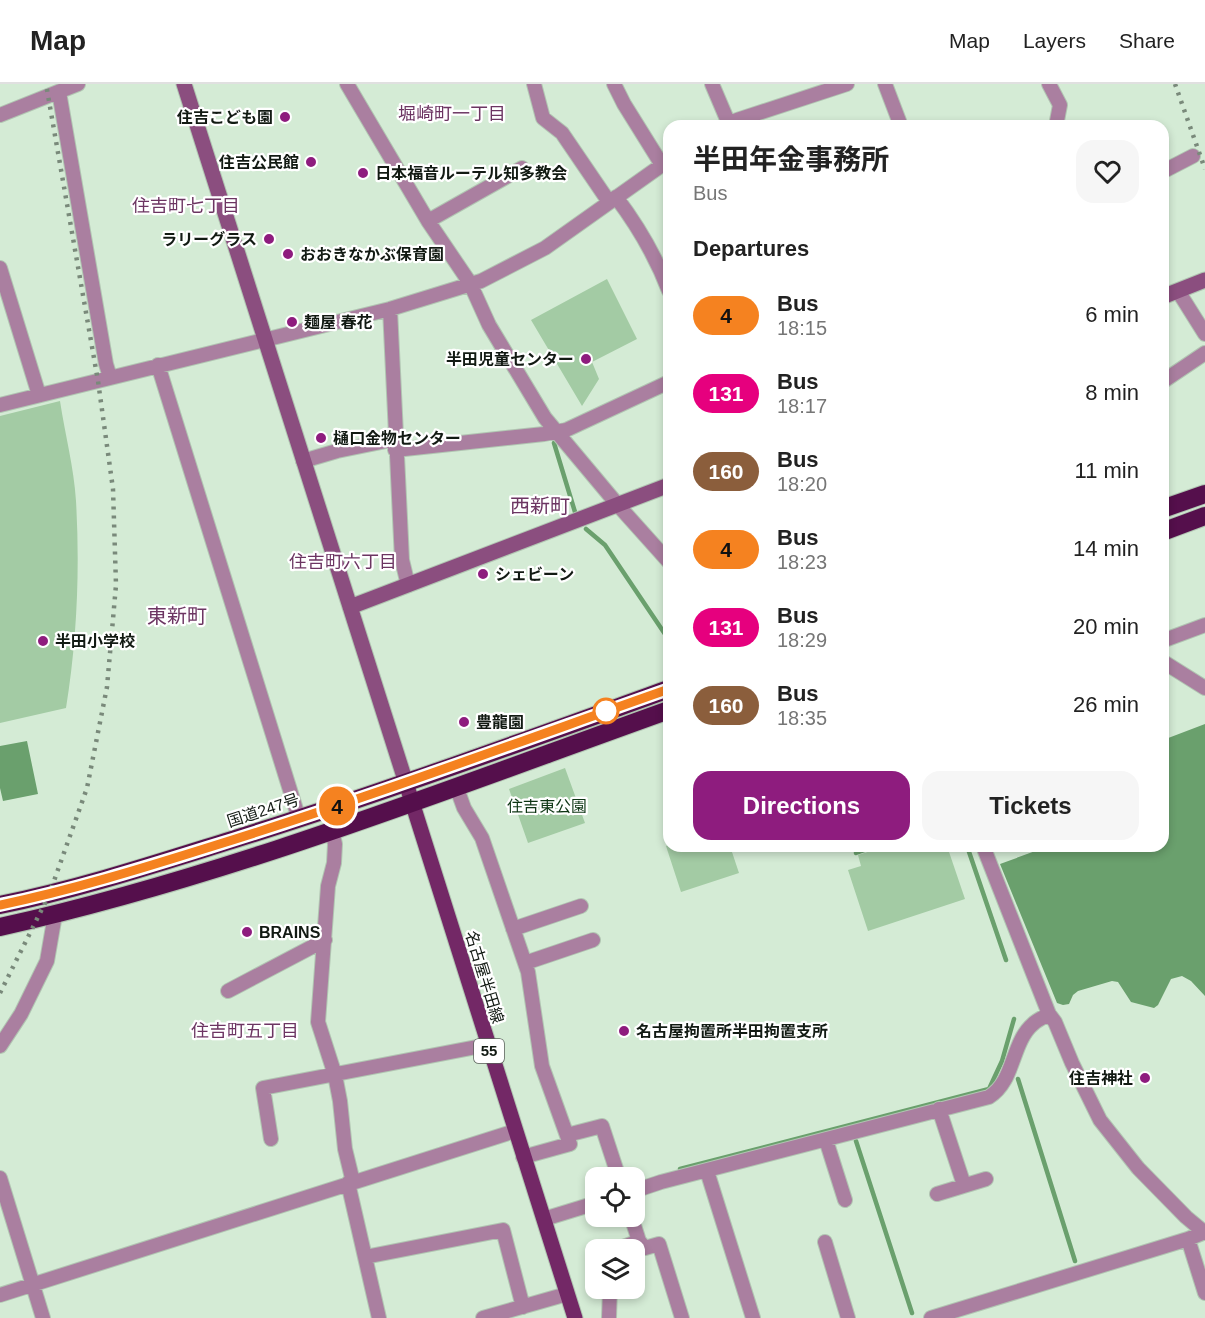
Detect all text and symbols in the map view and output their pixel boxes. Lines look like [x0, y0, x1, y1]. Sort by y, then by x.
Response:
text: Map [30, 25, 86, 56]
text: Map [949, 29, 990, 52]
text: Layers [1023, 29, 1086, 52]
text: Share [1119, 29, 1175, 52]
district label: 堀崎町一丁目 [398, 104, 506, 124]
place label: 住吉こども園 [176, 109, 273, 126]
marker: 住吉こども園 [278, 110, 292, 124]
button: heart [1076, 140, 1139, 203]
text: 半田年金事務所 [693, 144, 889, 175]
place label: 住吉公民館 [218, 154, 299, 171]
marker: 住吉公民館 [304, 155, 318, 169]
place label: 日本福音ルーテル知多教会 [375, 165, 567, 182]
marker: 日本福音ルーテル知多教会 [356, 166, 370, 180]
text: Bus [693, 182, 727, 204]
district label: 住吉町七丁目 [132, 196, 240, 216]
place label: ラリーグラス [161, 230, 257, 248]
marker: ラリーグラス [262, 232, 276, 246]
text: Departures [693, 236, 809, 261]
place label: おおきなかぶ保育園 [300, 246, 444, 263]
marker: おおきなかぶ保育園 [281, 247, 295, 261]
text: Bus [777, 291, 819, 316]
text: 6 min [1085, 302, 1139, 327]
text: 4 [720, 304, 732, 327]
place label: 麺屋 春花 [304, 314, 372, 331]
marker: 麺屋 春花 [285, 315, 299, 329]
text: 18:15 [777, 317, 827, 339]
place label: 半田児童センター [446, 351, 574, 368]
marker: 半田児童センター [579, 352, 593, 366]
text: Bus [777, 369, 819, 394]
text: 8 min [1085, 380, 1139, 405]
text: 131 [708, 382, 744, 405]
text: 18:17 [777, 395, 827, 417]
place label: 樋口金物センター [333, 430, 461, 447]
marker: 樋口金物センター [314, 431, 328, 445]
text: Bus [777, 447, 819, 472]
text: 11 min [1075, 458, 1139, 483]
text: 160 [708, 460, 744, 483]
text: 18:20 [777, 473, 827, 495]
district label: 西新町 [510, 495, 570, 517]
text: Bus [777, 525, 819, 550]
text: 14 min [1073, 536, 1139, 561]
text: 4 [720, 538, 732, 561]
text: 18:23 [777, 551, 827, 573]
district label: 住吉町六丁目 [289, 552, 397, 572]
place label: シェビーン [495, 566, 574, 583]
marker: シェビーン [476, 567, 490, 581]
text: Bus [777, 603, 819, 628]
district label: 東新町 [147, 605, 207, 627]
text: 20 min [1073, 614, 1139, 639]
text: 131 [708, 616, 744, 639]
text: 18:29 [777, 629, 827, 651]
place label: 半田小学校 [55, 633, 135, 650]
marker: 半田小学校 [36, 634, 50, 648]
text: Bus [777, 681, 819, 706]
text: 26 min [1073, 692, 1139, 717]
text: 160 [708, 694, 744, 717]
unlabelled marker [593, 698, 619, 724]
text: 18:35 [777, 707, 827, 729]
place label: 豊龍園 [476, 714, 524, 731]
marker: 豊龍園 [457, 715, 471, 729]
button: Directions [693, 771, 910, 840]
button: Tickets [922, 771, 1139, 840]
line badge: 4 [318, 786, 356, 826]
street label: 国道247号 [225, 791, 301, 830]
text: 4 [331, 795, 343, 818]
park label: 住吉東公園 [507, 798, 587, 815]
place label: BRAINS [259, 924, 321, 941]
marker: BRAINS [240, 925, 254, 939]
street label: 名古屋半田線 [462, 929, 507, 1026]
district label: 住吉町五丁目 [191, 1021, 299, 1041]
place label: 名古屋拘置所半田拘置支所 [636, 1023, 828, 1040]
marker: 名古屋拘置所半田拘置支所 [617, 1024, 631, 1038]
road number: 55 [474, 1039, 504, 1063]
place label: 住吉神社 [1068, 1069, 1133, 1087]
marker: 住吉神社 [1138, 1071, 1152, 1085]
map controls [585, 1167, 645, 1299]
button: locate [585, 1167, 645, 1227]
button: layers [585, 1239, 645, 1299]

